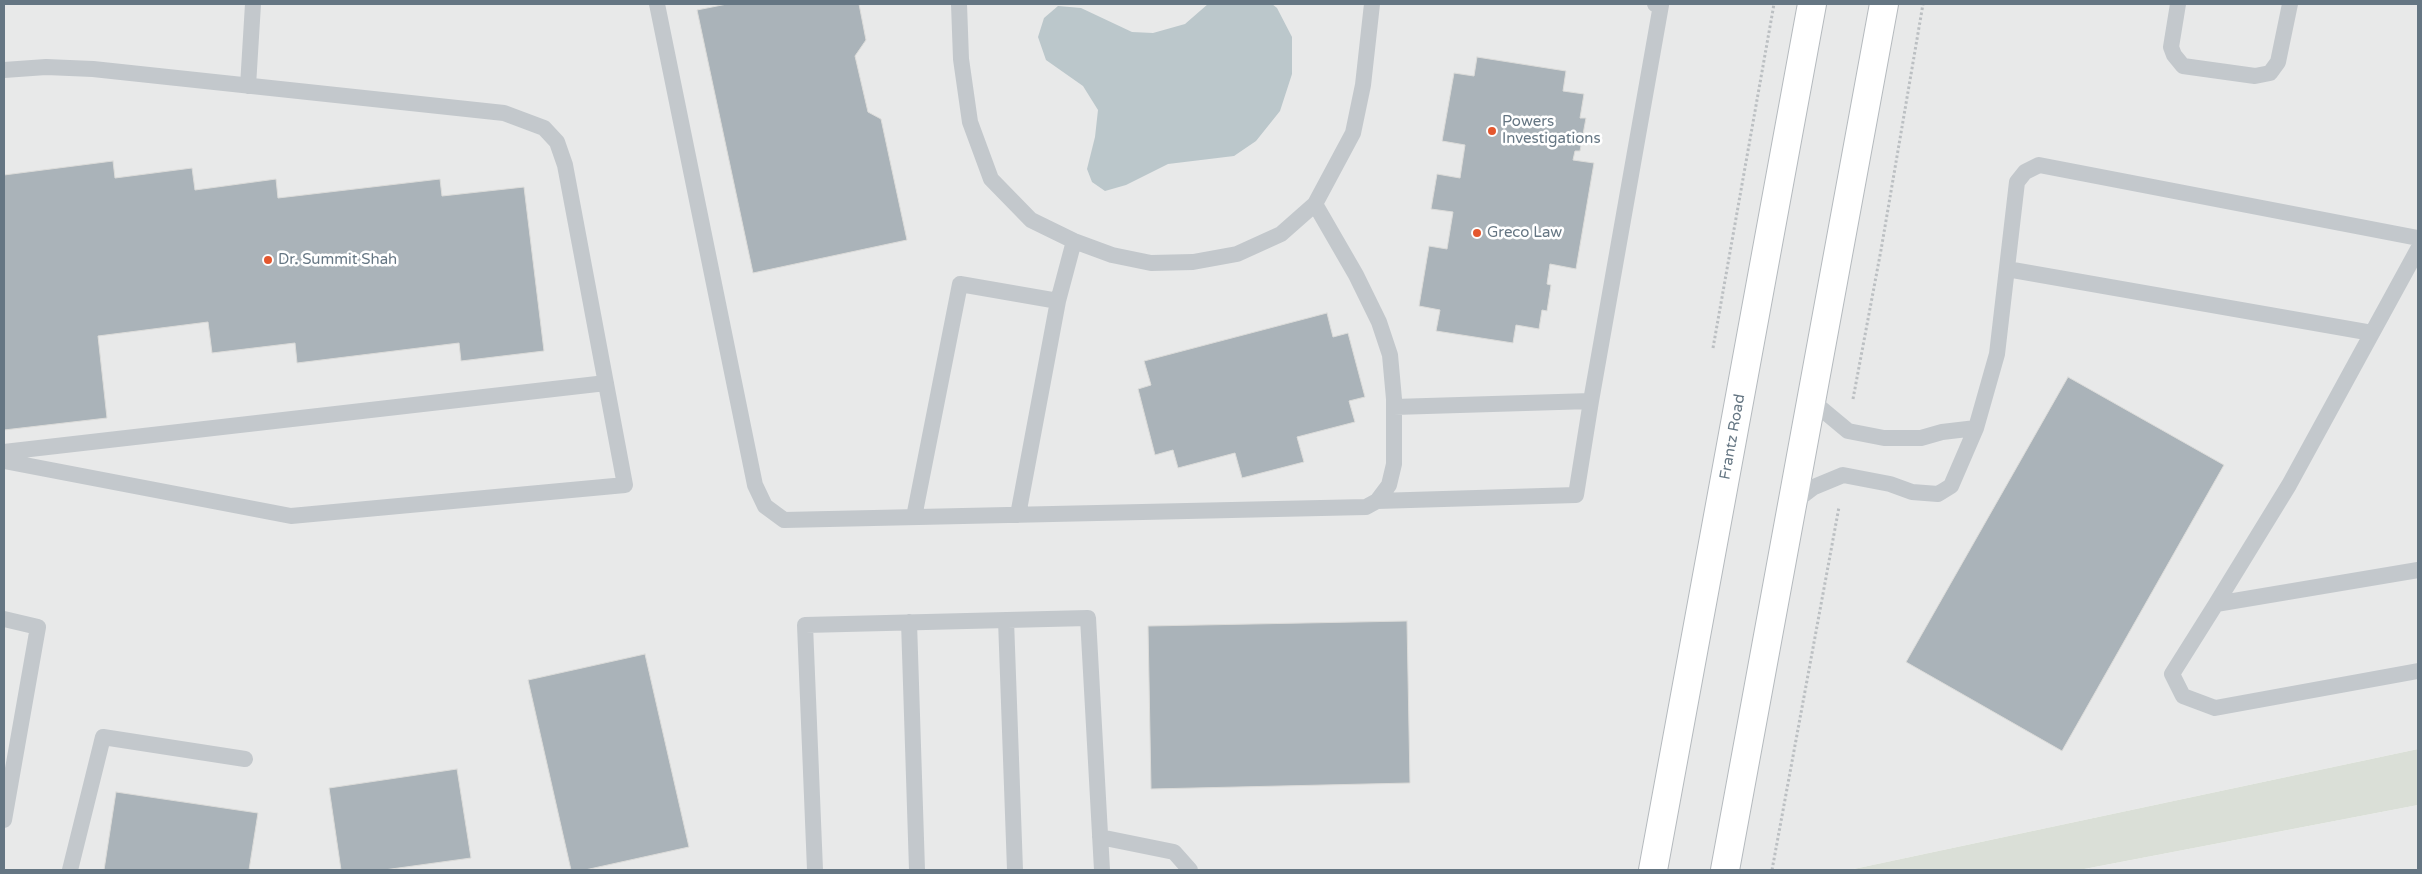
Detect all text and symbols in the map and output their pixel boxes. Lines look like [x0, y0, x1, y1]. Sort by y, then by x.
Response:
place label: Powers Investigations [1502, 113, 1601, 148]
marker: Powers Investigations [1486, 125, 1498, 137]
place label: Greco Law [1487, 224, 1562, 242]
marker: Greco Law [1471, 227, 1483, 239]
place label: Dr. Summit Shah [278, 251, 397, 269]
marker: Dr. Summit Shah [262, 254, 274, 266]
street label: Frantz Road [1717, 393, 1749, 481]

